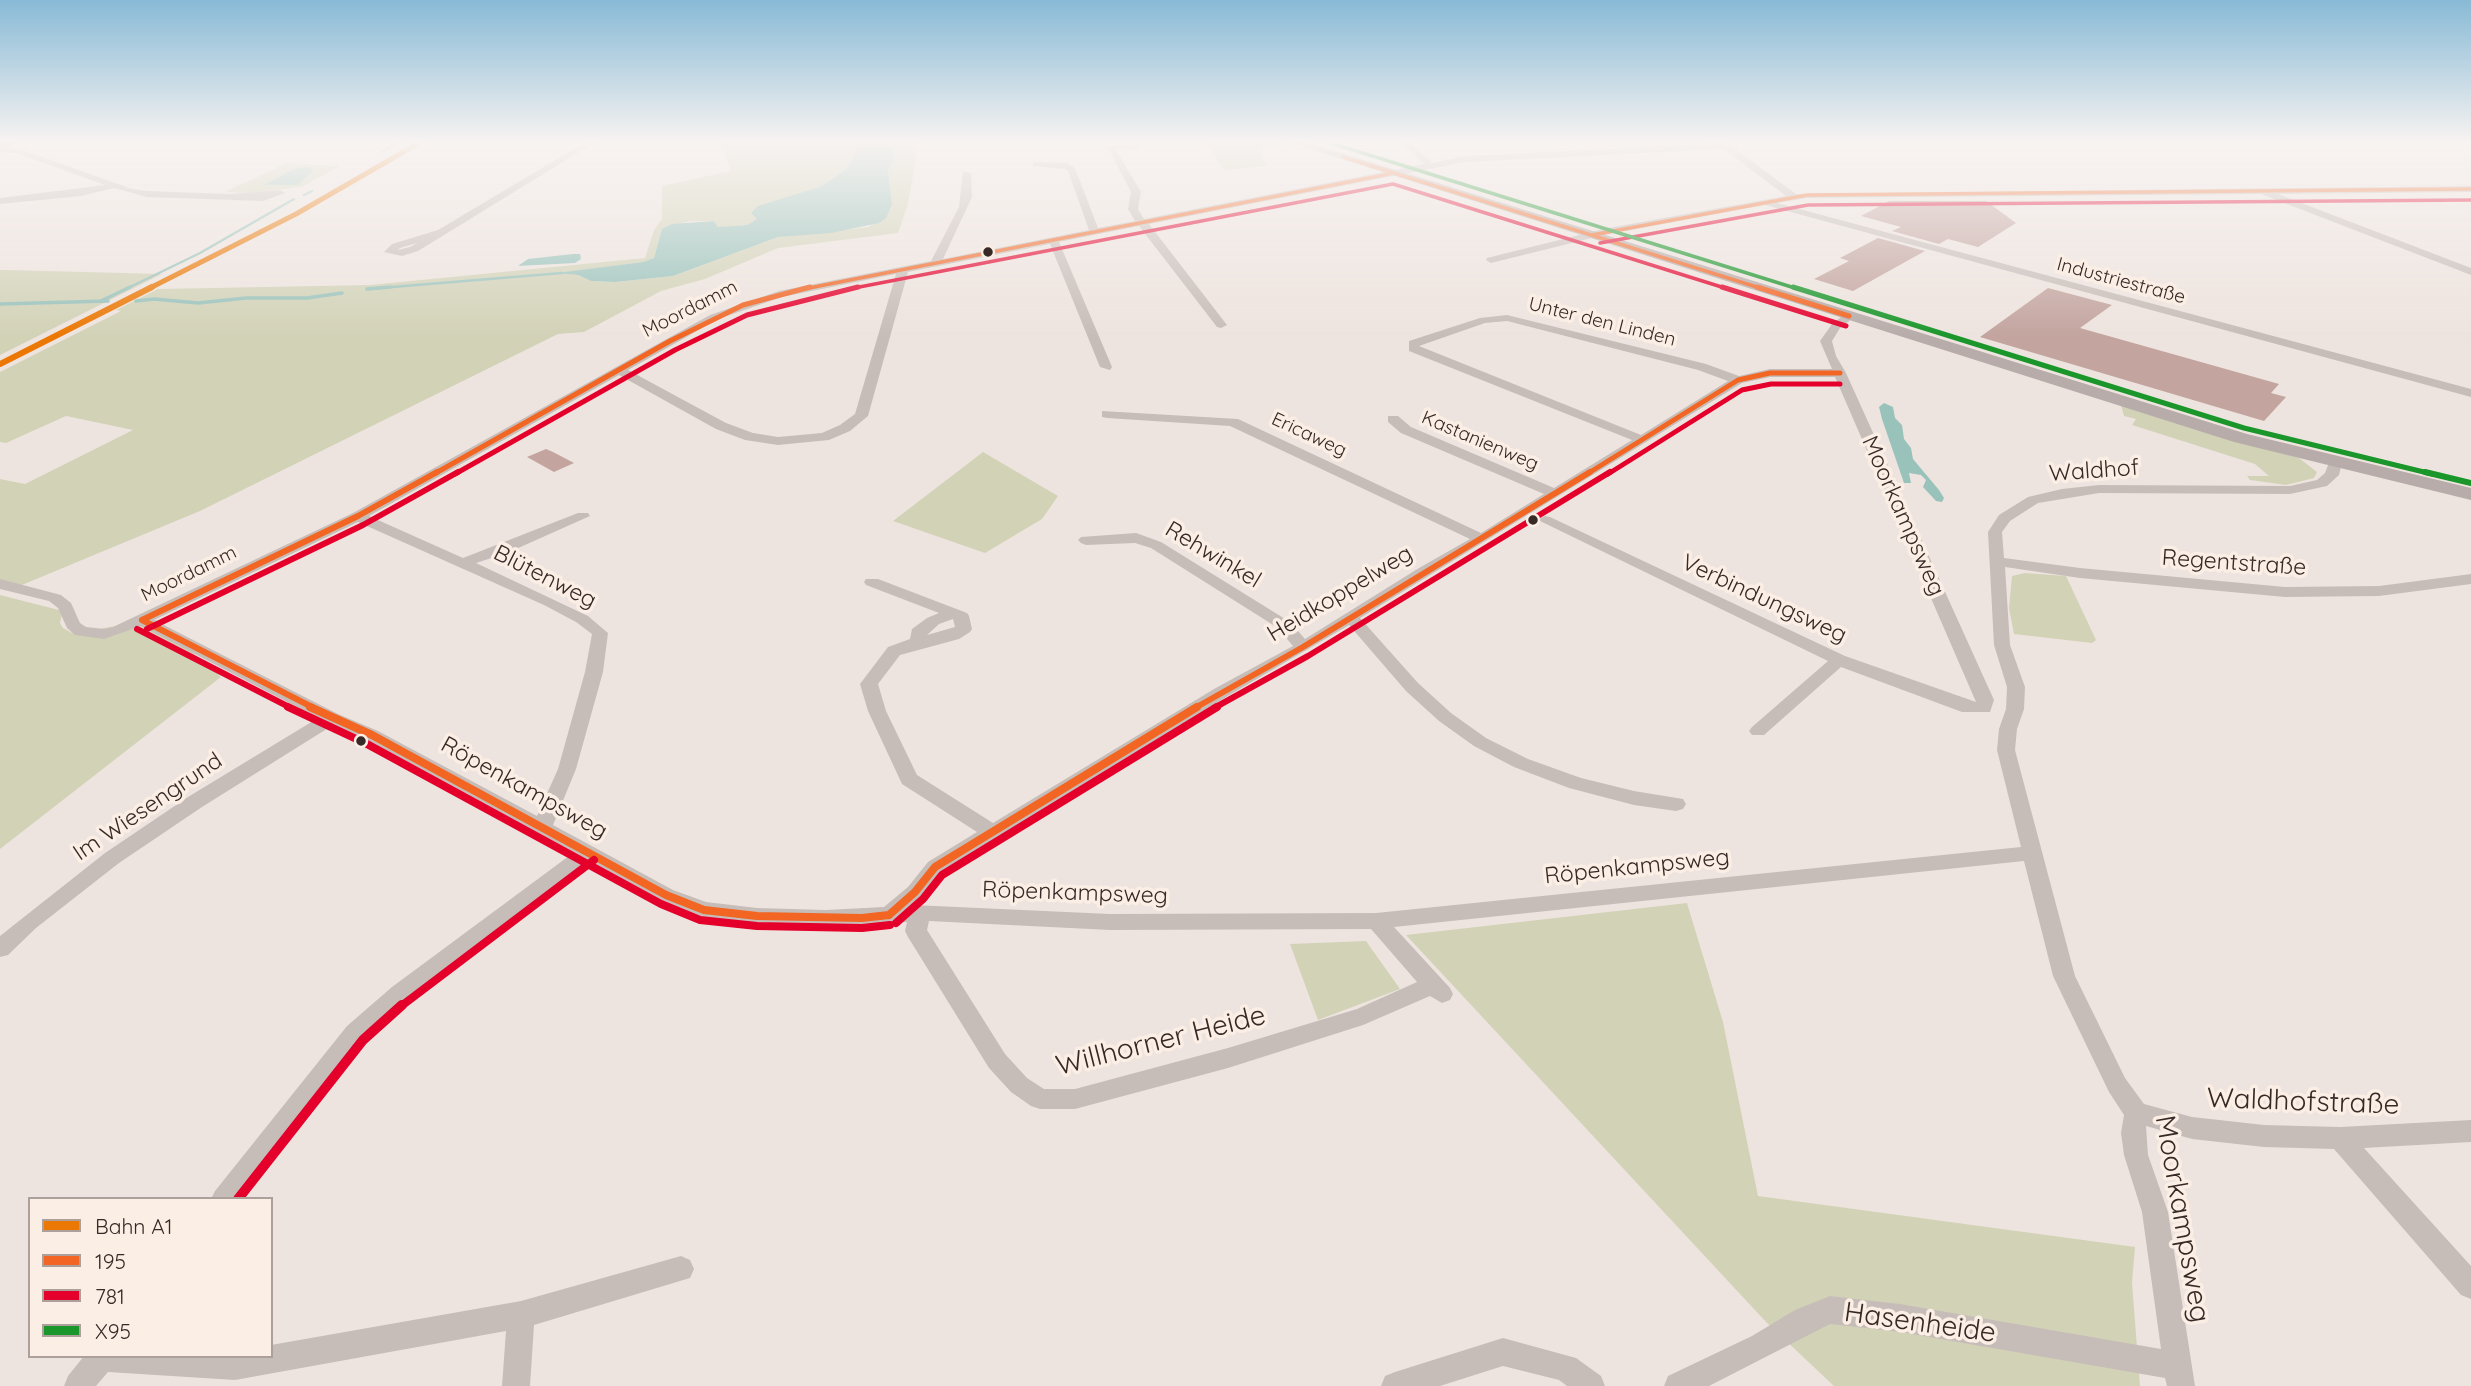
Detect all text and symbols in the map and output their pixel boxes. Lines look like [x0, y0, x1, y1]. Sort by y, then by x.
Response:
unlabelled marker [981, 245, 995, 259]
street label: Industriestraße [2054, 253, 2188, 309]
street label: Moordamm [639, 275, 741, 343]
street label: Unter den Linden [1526, 293, 1678, 351]
street label: Kastanienweg [1418, 406, 1542, 476]
street label: Ericaweg [1268, 408, 1350, 462]
street label: Moorkampsweg [1855, 432, 1951, 600]
street label: Waldhof [2048, 454, 2140, 488]
unlabelled marker [1526, 513, 1540, 527]
street label: Rehwinkel [1160, 516, 1266, 594]
street label: Blütenweg [489, 539, 601, 615]
street label: Heidkoppelweg [1262, 540, 1418, 648]
street label: Moordamm [138, 541, 240, 607]
street label: Regentstraße [2161, 544, 2307, 582]
street label: Verbindungsweg [1677, 549, 1851, 649]
street label: Röpenkampsweg [436, 731, 612, 845]
unlabelled marker [354, 734, 368, 748]
street label: Im Wiesengrund [68, 747, 228, 867]
street label: Röpenkampsweg [1543, 844, 1731, 890]
street label: Röpenkampsweg [982, 876, 1168, 910]
street label: Willhorner Heide [1053, 999, 1269, 1083]
street label: Waldhofstraße [2206, 1082, 2400, 1122]
street label: Moorkampsweg [2147, 1113, 2217, 1325]
legend [28, 1197, 273, 1358]
text: Bahn A1 [95, 1213, 173, 1239]
text: 195 [95, 1248, 126, 1274]
text: 781 [95, 1283, 125, 1309]
street label: Hasenheide [1842, 1296, 1998, 1350]
text: X95 [95, 1318, 131, 1344]

